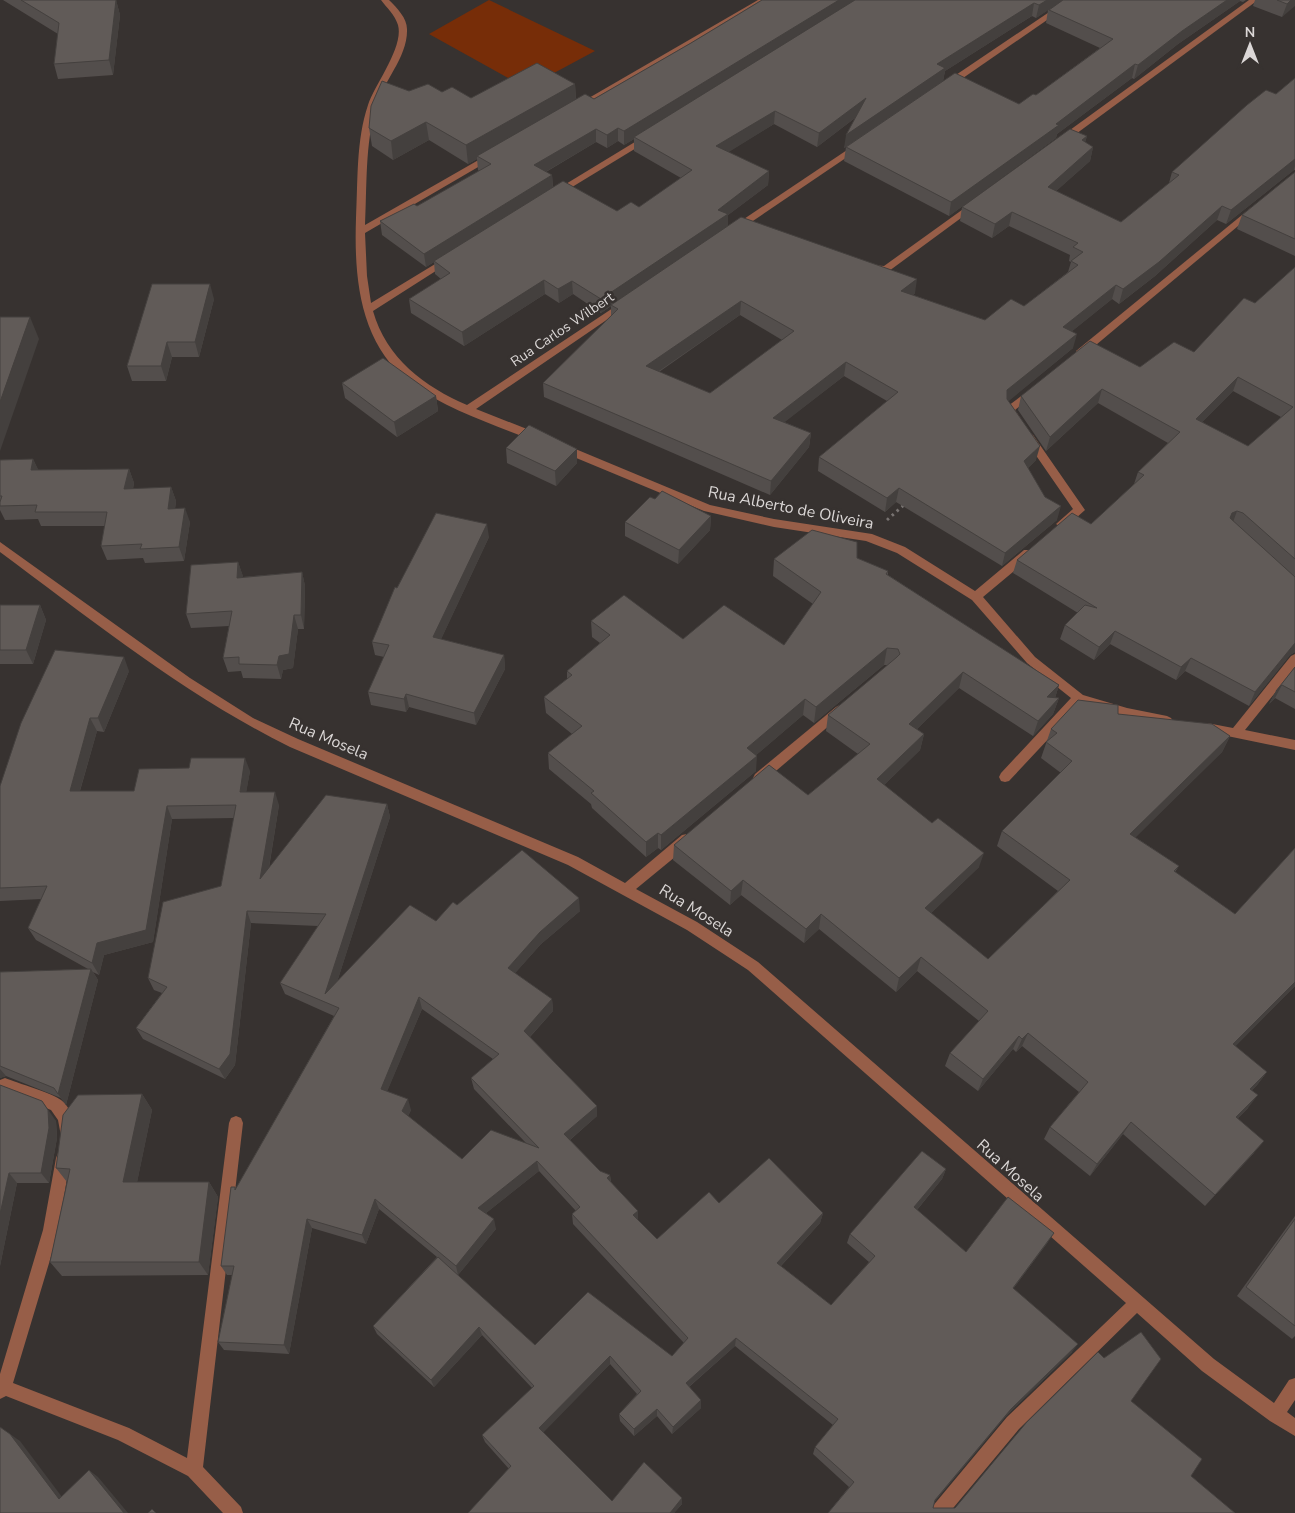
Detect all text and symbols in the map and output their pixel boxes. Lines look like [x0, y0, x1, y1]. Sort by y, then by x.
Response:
north arrow [1225, 20, 1275, 70]
text: N [1245, 23, 1255, 42]
street label: Rua Carlos Wilbert [507, 288, 618, 371]
street label: Rua Alberto de Oliveira [706, 481, 876, 535]
street label: Rua Mosela [286, 712, 372, 766]
street label: Rua Mosela [655, 879, 738, 943]
street label: Rua Mosela [972, 1134, 1049, 1207]

